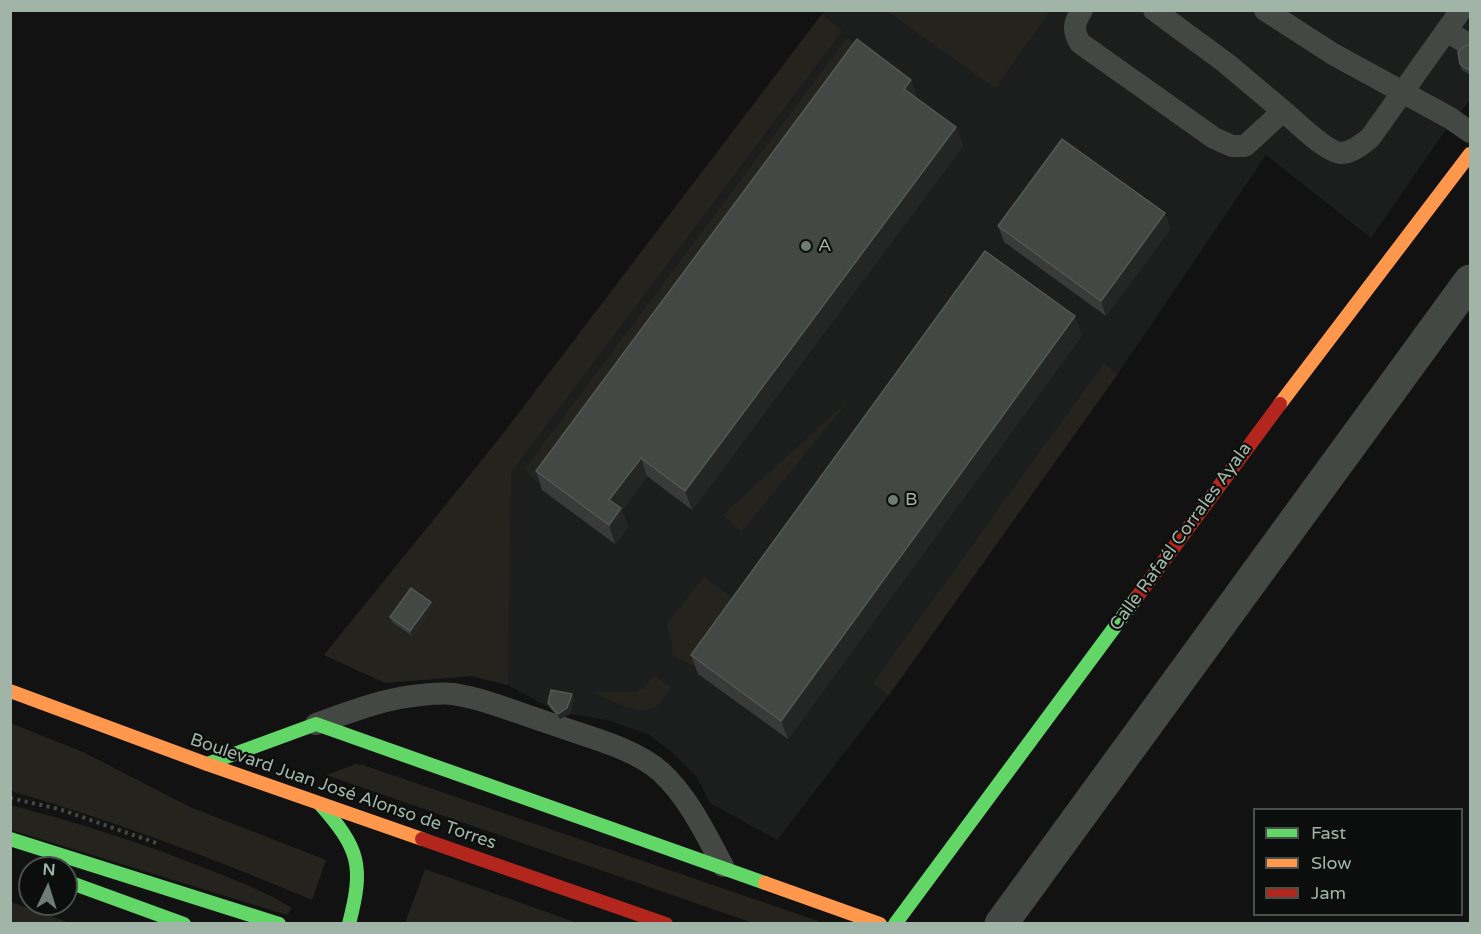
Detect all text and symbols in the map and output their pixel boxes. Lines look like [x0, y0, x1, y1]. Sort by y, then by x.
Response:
place label: A [818, 235, 831, 257]
marker: A [799, 239, 813, 253]
street label: Calle Rafaél Corrales Ayala [1105, 439, 1257, 635]
place label: B [905, 489, 917, 511]
marker: B [886, 493, 900, 507]
street label: Boulevard Juan José Alonso de Torres [187, 729, 499, 855]
legend [1253, 808, 1463, 916]
text: Fast [1311, 822, 1346, 844]
text: Slow [1311, 852, 1352, 874]
north arrow [18, 856, 78, 916]
text: N [42, 860, 56, 880]
text: Jam [1311, 882, 1346, 904]

